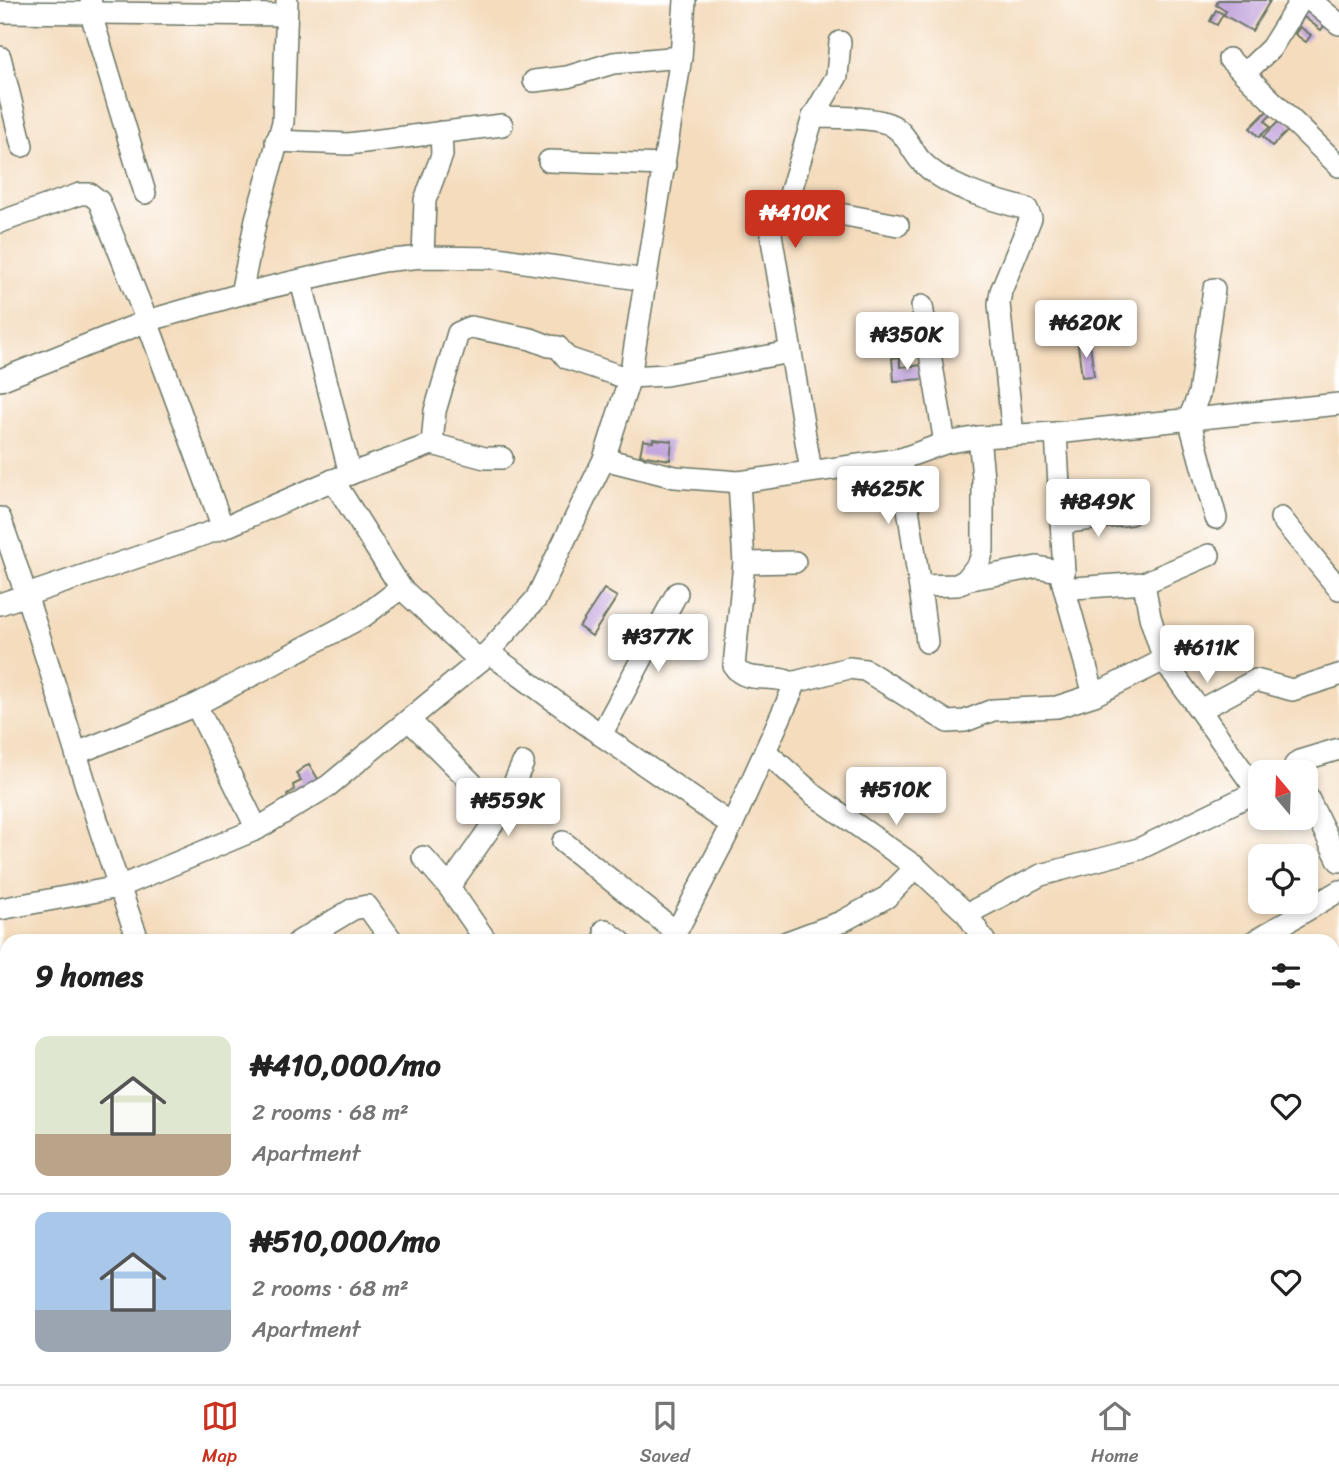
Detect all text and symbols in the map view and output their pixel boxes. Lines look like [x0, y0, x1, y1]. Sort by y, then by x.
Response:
pin: ₦410K [746, 190, 844, 250]
text: ₦410K [761, 192, 829, 233]
pin: ₦620K [1037, 300, 1135, 360]
text: ₦620K [1051, 302, 1121, 343]
pin: ₦350K [858, 312, 956, 372]
text: ₦350K [872, 314, 942, 355]
pin: ₦625K [839, 466, 937, 526]
text: ₦625K [853, 468, 923, 509]
pin: ₦849K [1049, 480, 1147, 539]
text: ₦849K [1062, 481, 1134, 522]
pin: ₦377K [609, 614, 707, 674]
text: ₦377K [624, 616, 692, 657]
pin: ₦611K [1158, 626, 1256, 685]
text: ₦611K [1176, 627, 1238, 668]
north arrow [1248, 760, 1318, 830]
map controls [1248, 760, 1318, 914]
pin: ₦510K [847, 768, 945, 827]
text: ₦510K [862, 769, 930, 810]
pin: ₦559K [459, 778, 557, 838]
text: ₦559K [472, 780, 544, 821]
button: locate [1248, 844, 1318, 914]
text: 9 homes [35, 949, 143, 1003]
icon: filters [1267, 957, 1305, 995]
text: ₦410,000/mo [252, 1038, 441, 1092]
icon: home [91, 1064, 175, 1148]
icon: heart [1267, 1087, 1305, 1125]
text: 2 rooms · 68 m² [252, 1092, 409, 1133]
text: Apartment [252, 1133, 361, 1174]
text: ₦510,000/mo [252, 1214, 440, 1268]
icon: home [91, 1240, 175, 1324]
icon: heart [1267, 1263, 1305, 1301]
text: 2 rooms · 68 m² [252, 1268, 409, 1309]
text: Apartment [252, 1309, 361, 1350]
tab: Map [201, 1397, 239, 1472]
tab: Saved [640, 1397, 690, 1472]
tab: Home [1091, 1397, 1138, 1472]

